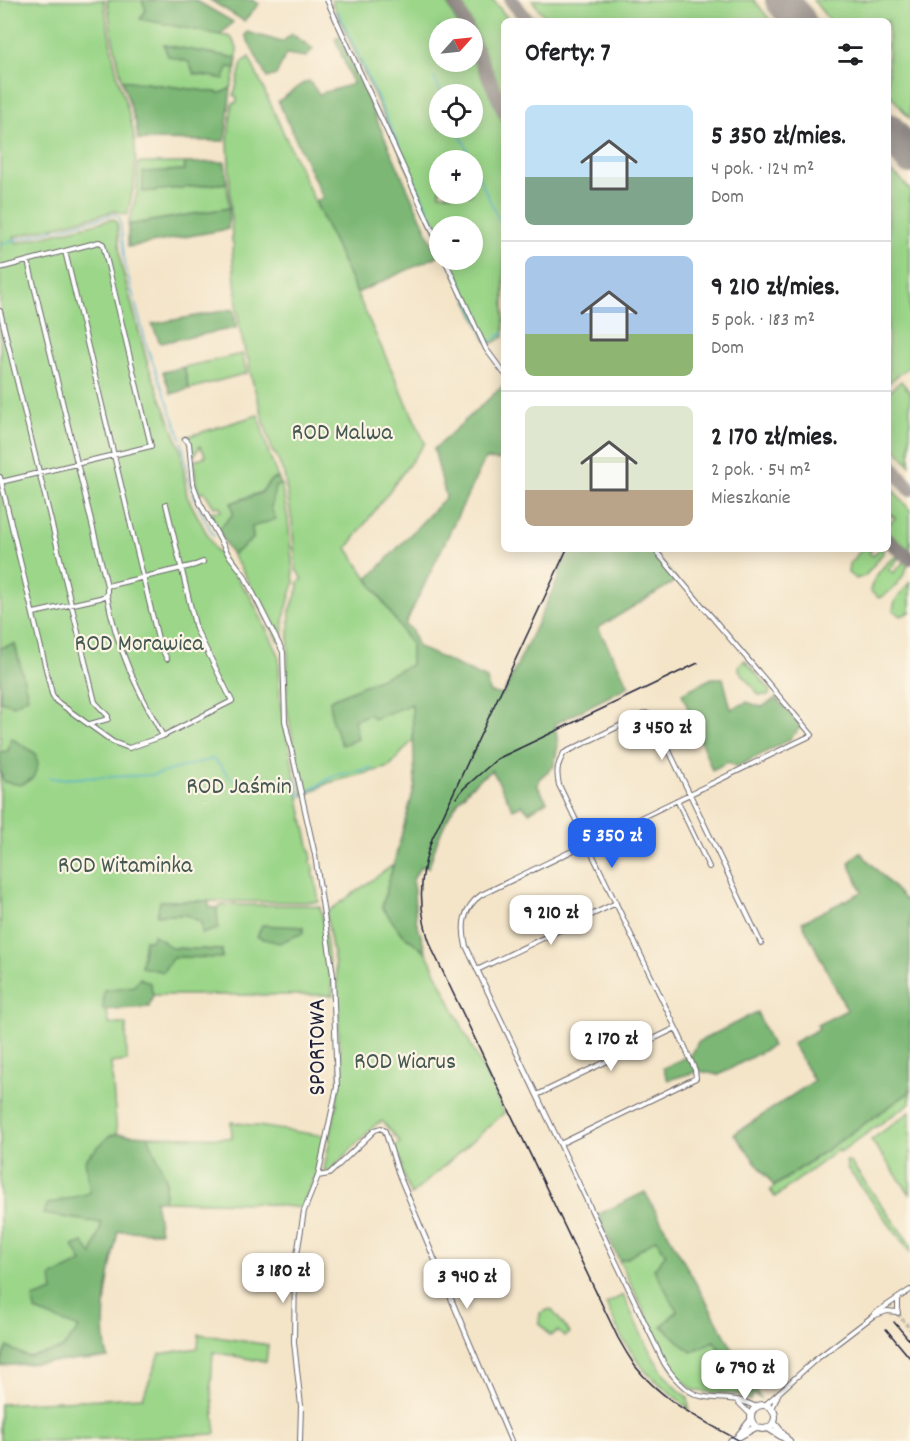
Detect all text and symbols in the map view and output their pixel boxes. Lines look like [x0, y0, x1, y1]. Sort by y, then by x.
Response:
north arrow [429, 18, 483, 72]
map controls [429, 18, 483, 270]
text: Oferty: 7 [525, 36, 611, 73]
icon: filters [834, 38, 867, 71]
button: locate [429, 84, 483, 138]
text: 5 350 zł/mies. [711, 119, 846, 156]
icon: home [573, 129, 645, 201]
button: + [429, 150, 483, 204]
text: 4 pok. · 124 m² [711, 156, 814, 184]
text: Dom [711, 184, 744, 212]
button: − [429, 216, 483, 270]
text: 9 210 zł/mies. [711, 270, 839, 307]
icon: home [573, 280, 645, 352]
text: 5 pok. · 183 m² [711, 307, 815, 335]
text: Dom [711, 335, 744, 363]
park label: ROD Malwa [291, 417, 393, 451]
text: 2 170 zł/mies. [711, 420, 837, 457]
icon: home [573, 430, 645, 502]
text: 2 pok. · 54 m² [711, 457, 811, 485]
text: Mieszkanie [711, 485, 790, 513]
park label: ROD Morawica [75, 628, 204, 662]
pin: 3 450 zł [600, 710, 724, 761]
text: 3 450 zł [632, 715, 692, 743]
park label: ROD Jaśmin [186, 771, 292, 805]
pin: 5 350 zł [550, 818, 674, 869]
text: 5 350 zł [582, 823, 642, 851]
park label: ROD Witaminka [58, 850, 193, 884]
pin: 9 210 zł [489, 895, 613, 946]
text: 9 210 zł [524, 900, 579, 928]
street label: SPORTOWA [302, 998, 336, 1096]
pin: 2 170 zł [549, 1021, 673, 1072]
text: 2 170 zł [584, 1026, 638, 1054]
park label: ROD Wiarus [354, 1046, 456, 1080]
pin: 3 180 zł [221, 1253, 345, 1304]
text: 3 180 zł [256, 1258, 310, 1286]
pin: 3 940 zł [405, 1259, 529, 1310]
text: 3 940 zł [437, 1264, 497, 1292]
pin: 6 790 zł [683, 1350, 807, 1401]
text: 6 790 zł [715, 1355, 775, 1383]

